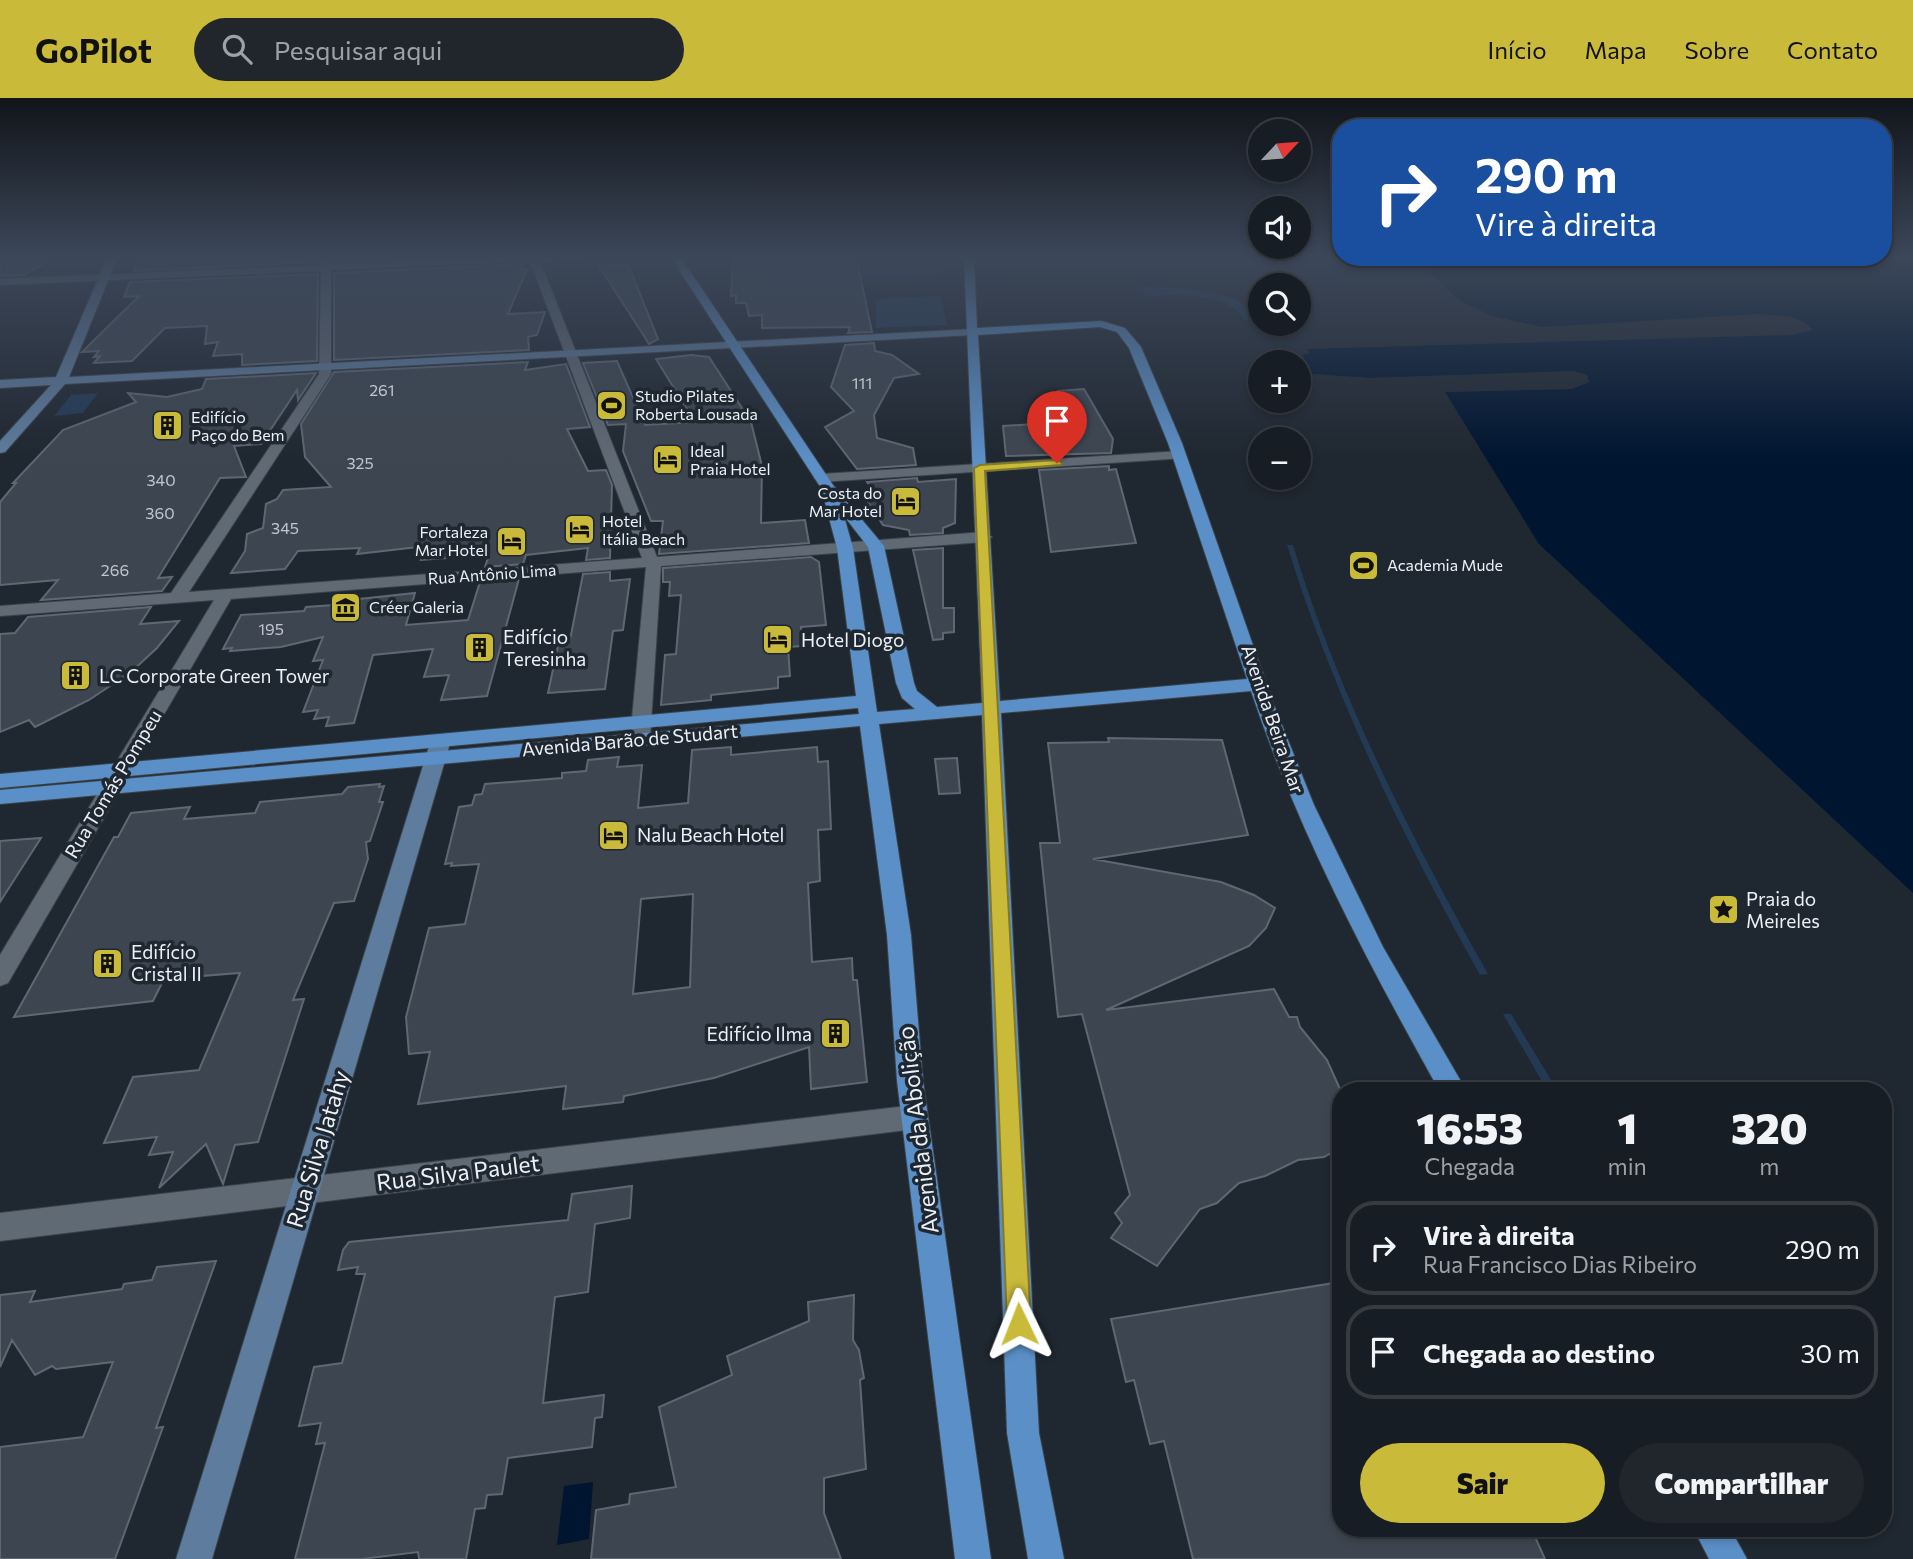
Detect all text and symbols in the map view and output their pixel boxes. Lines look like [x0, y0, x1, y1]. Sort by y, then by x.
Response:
search box [194, 18, 684, 81]
text: GoPilot [35, 29, 152, 70]
icon: search [218, 30, 256, 68]
text: Pesquisar aqui [274, 34, 443, 65]
text: Início [1488, 35, 1547, 64]
text: Mapa [1585, 35, 1647, 64]
text: Sobre [1685, 35, 1749, 64]
text: Contato [1787, 35, 1878, 64]
north arrow [1248, 119, 1311, 182]
map controls [1248, 119, 1311, 490]
text: 290 m [1475, 143, 1617, 203]
icon: right [1360, 147, 1451, 238]
button: sound [1248, 196, 1311, 259]
text: Vire à direita [1475, 203, 1657, 243]
button: search [1248, 273, 1311, 336]
button: + [1248, 350, 1311, 413]
house number: 111 [852, 373, 872, 392]
house number: 261 [369, 380, 395, 399]
place label: Studio Pilates Roberta Lousada [635, 386, 758, 423]
sports icon: Studio Pilates Roberta Lousada [595, 388, 629, 422]
pin [1027, 391, 1087, 463]
icon: arrive [1038, 402, 1076, 440]
place label: Edifício Paço do Bem [191, 407, 285, 444]
building icon: Edifício Paço do Bem [151, 409, 185, 443]
button: − [1248, 427, 1311, 490]
place label: Ideal Praia Hotel [690, 441, 771, 478]
hotel icon: Ideal Praia Hotel [650, 443, 684, 477]
house number: 325 [346, 453, 374, 472]
house number: 340 [146, 470, 176, 489]
place label: Costa do Mar Hotel [809, 483, 882, 520]
hotel icon: Costa do Mar Hotel [888, 485, 922, 519]
house number: 360 [145, 503, 175, 522]
place label: Hotel Itália Beach [602, 511, 685, 548]
hotel icon: Hotel Itália Beach [562, 513, 596, 547]
house number: 345 [271, 518, 299, 537]
place label: Fortaleza Mar Hotel [415, 522, 488, 559]
hotel icon: Fortaleza Mar Hotel [494, 524, 528, 558]
sports icon: Academia Mude [1347, 548, 1381, 582]
place label: Academia Mude [1387, 555, 1503, 574]
house number: 266 [101, 560, 129, 579]
street label: Rua Antônio Lima [427, 560, 557, 587]
museum icon: Créer Galeria [329, 590, 363, 624]
place label: Créer Galeria [369, 597, 464, 616]
house number: 195 [258, 619, 284, 638]
hotel icon: Hotel Diogo [761, 623, 795, 657]
place label: Edifício Teresinha [503, 625, 586, 670]
place label: Hotel Diogo [801, 628, 904, 651]
building icon: Edifício Teresinha [463, 631, 497, 665]
street label: Avenida Beira Mar [1237, 641, 1310, 797]
building icon: LC Corporate Green Tower [59, 659, 93, 693]
place label: LC Corporate Green Tower [99, 664, 330, 687]
street label: Rua Tomás Pompeu [59, 705, 166, 862]
street label: Avenida Barão de Studart [521, 719, 739, 760]
hotel icon: Nalu Beach Hotel [597, 818, 631, 852]
place label: Nalu Beach Hotel [637, 823, 784, 846]
place label: Praia do Meireles [1746, 887, 1820, 932]
place icon: Praia do Meireles [1706, 893, 1740, 927]
place label: Edifício Cristal II [131, 940, 202, 985]
building icon: Edifício Cristal II [91, 946, 125, 980]
building icon: Edifício Ilma [818, 1017, 852, 1051]
place label: Edifício Ilma [707, 1022, 812, 1045]
street label: Avenida da Abolição [890, 1025, 944, 1236]
street label: Rua Silva Jatahy [280, 1067, 354, 1231]
text: 16:53 [1416, 1101, 1523, 1153]
text: 1 [1617, 1101, 1637, 1153]
text: 320 [1731, 1101, 1808, 1153]
street label: Rua Silva Paulet [375, 1148, 541, 1196]
text: Chegada [1424, 1152, 1515, 1180]
text: min [1608, 1152, 1647, 1180]
text: m [1759, 1152, 1779, 1180]
text: Vire à direita [1423, 1219, 1575, 1250]
icon: right [1364, 1229, 1402, 1267]
text: 290 m [1785, 1233, 1860, 1264]
text: Rua Francisco Dias Ribeiro [1423, 1250, 1697, 1278]
position arrow [982, 1287, 1056, 1361]
icon: arrive [1364, 1333, 1402, 1371]
text: Chegada ao destino [1423, 1337, 1655, 1368]
text: 30 m [1801, 1337, 1860, 1368]
button: Sair [1360, 1443, 1605, 1523]
button: Compartilhar [1619, 1443, 1864, 1523]

